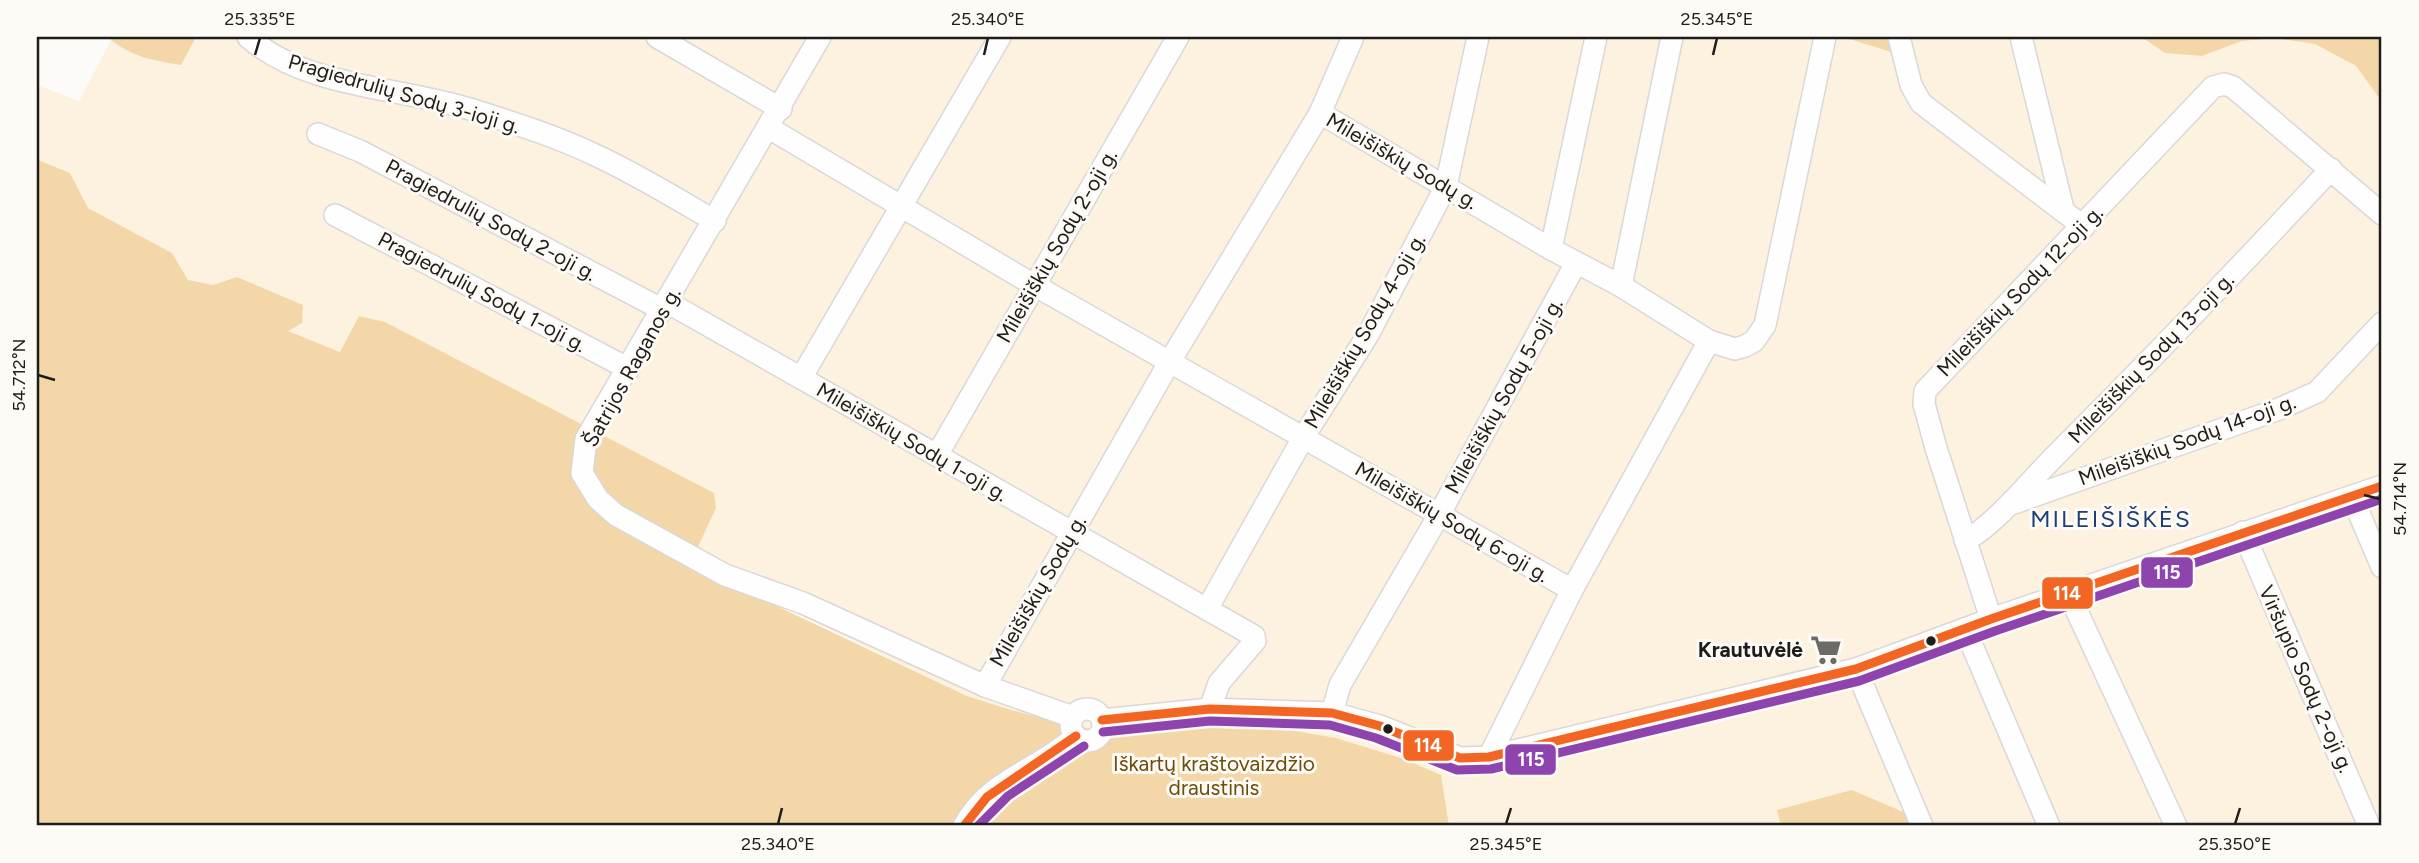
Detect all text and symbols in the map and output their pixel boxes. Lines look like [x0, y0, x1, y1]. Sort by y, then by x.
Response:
text: 25.335°E [224, 8, 296, 30]
text: 25.340°E [951, 8, 1025, 30]
text: 25.345°E [1681, 8, 1753, 30]
street label: Pragiedrulių Sodų 3-ioji g. [285, 48, 523, 139]
street label: Mileišiškių Sodų g. [1322, 107, 1483, 214]
street label: Mileišiškių Sodų 2-oji g. [991, 144, 1122, 347]
street label: Pragiedrulių Sodų 2-oji g. [381, 153, 601, 286]
street label: Mileišiškių Sodų 12-oji g. [1931, 200, 2108, 381]
street label: Pragiedrulių Sodų 1-oji g. [374, 226, 591, 357]
street label: Mileišiškių Sodų 4-oji g. [1299, 229, 1431, 433]
street label: Mileišiškių Sodų 13-oji g. [2062, 267, 2239, 448]
street label: Šatrijos Raganos g. [577, 283, 686, 451]
street label: Mileišiškių Sodų 5-oji g. [1439, 294, 1568, 498]
text: 54.712°N [8, 338, 30, 412]
street label: Mileišiškių Sodų 1-oji g. [812, 377, 1012, 507]
street label: Mileišiškių Sodų 14-oji g. [2075, 389, 2299, 491]
street label: Mileišiškių Sodų 6-oji g. [1351, 456, 1554, 587]
text: 54.714°N [2389, 462, 2411, 536]
district label: MILEIŠIŠKĖS [2030, 504, 2192, 533]
street label: Mileišiškių Sodų g. [984, 510, 1091, 671]
line badge: 115 [2140, 556, 2194, 589]
text: 115 [2153, 561, 2181, 584]
line badge: 114 [2041, 576, 2094, 610]
street label: Viršupio Sodų 2-oji g. [2254, 581, 2359, 776]
text: 114 [2053, 582, 2081, 605]
supermarket icon: Krautuvėlė [1809, 633, 1843, 667]
unlabelled marker [1924, 634, 1938, 648]
place label: Krautuvėlė [1698, 637, 1803, 662]
unlabelled marker [1381, 722, 1395, 736]
line badge: 114 [1402, 729, 1455, 762]
text: 114 [1414, 734, 1442, 757]
line badge: 115 [1504, 743, 1557, 776]
text: 115 [1517, 748, 1545, 771]
park label: Iškartų kraštovaizdžio draustinis [1113, 751, 1315, 800]
text: 25.340°E [741, 833, 815, 855]
text: 25.345°E [1470, 833, 1542, 855]
text: 25.350°E [2198, 833, 2272, 855]

